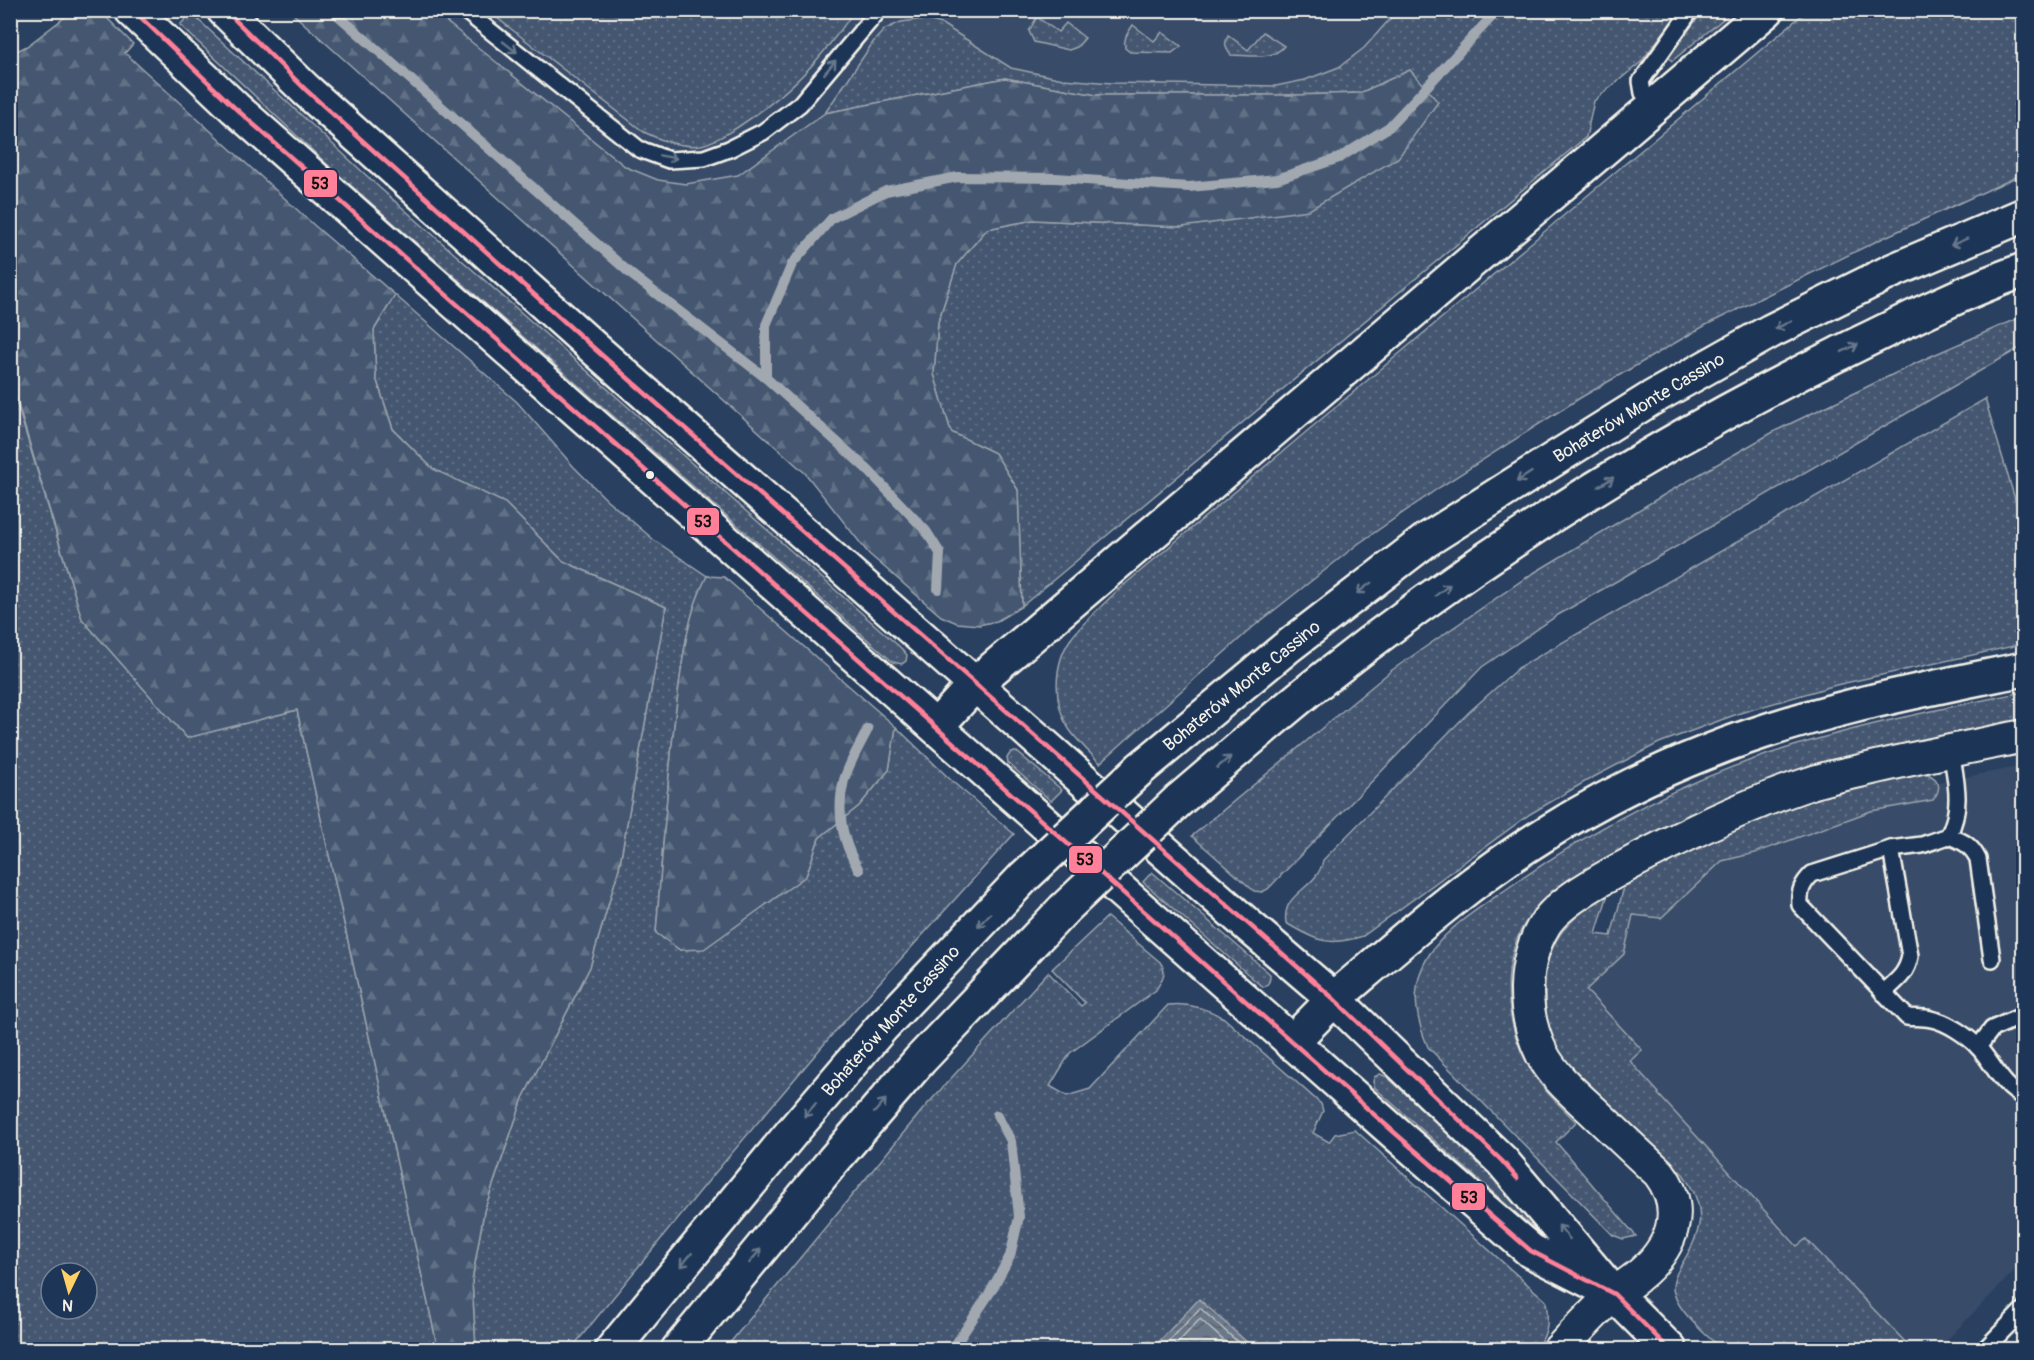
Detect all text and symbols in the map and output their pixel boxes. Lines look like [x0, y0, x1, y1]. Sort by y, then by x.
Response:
one-way arrow [501, 40, 517, 53]
one-way arrow [823, 60, 837, 75]
one-way arrow [657, 152, 677, 163]
line badge: 53 [303, 169, 338, 198]
text: 53 [311, 174, 329, 194]
one-way arrow [1950, 237, 1969, 248]
one-way arrow [1774, 320, 1792, 331]
one-way arrow [1840, 342, 1858, 353]
street label: Bohaterów Monte Cassino [1549, 348, 1729, 468]
unlabelled marker [644, 469, 656, 481]
one-way arrow [1516, 471, 1533, 484]
one-way arrow [1597, 476, 1614, 488]
line badge: 53 [686, 507, 720, 536]
text: 53 [694, 512, 712, 532]
one-way arrow [1356, 582, 1372, 595]
one-way arrow [1434, 583, 1450, 596]
street label: Bohaterów Monte Cassino [1159, 615, 1326, 757]
one-way arrow [1216, 756, 1232, 769]
line badge: 53 [1068, 845, 1103, 874]
text: 53 [1076, 850, 1094, 870]
one-way arrow [977, 912, 991, 927]
street label: Bohaterów Monte Cassino [817, 940, 965, 1101]
one-way arrow [873, 1099, 887, 1114]
one-way arrow [803, 1102, 817, 1117]
line badge: 53 [1451, 1182, 1486, 1211]
text: 53 [1460, 1188, 1478, 1208]
one-way arrow [1557, 1225, 1571, 1240]
one-way arrow [748, 1249, 762, 1264]
one-way arrow [679, 1252, 692, 1268]
north arrow [39, 1261, 99, 1321]
text: N [61, 1294, 74, 1315]

